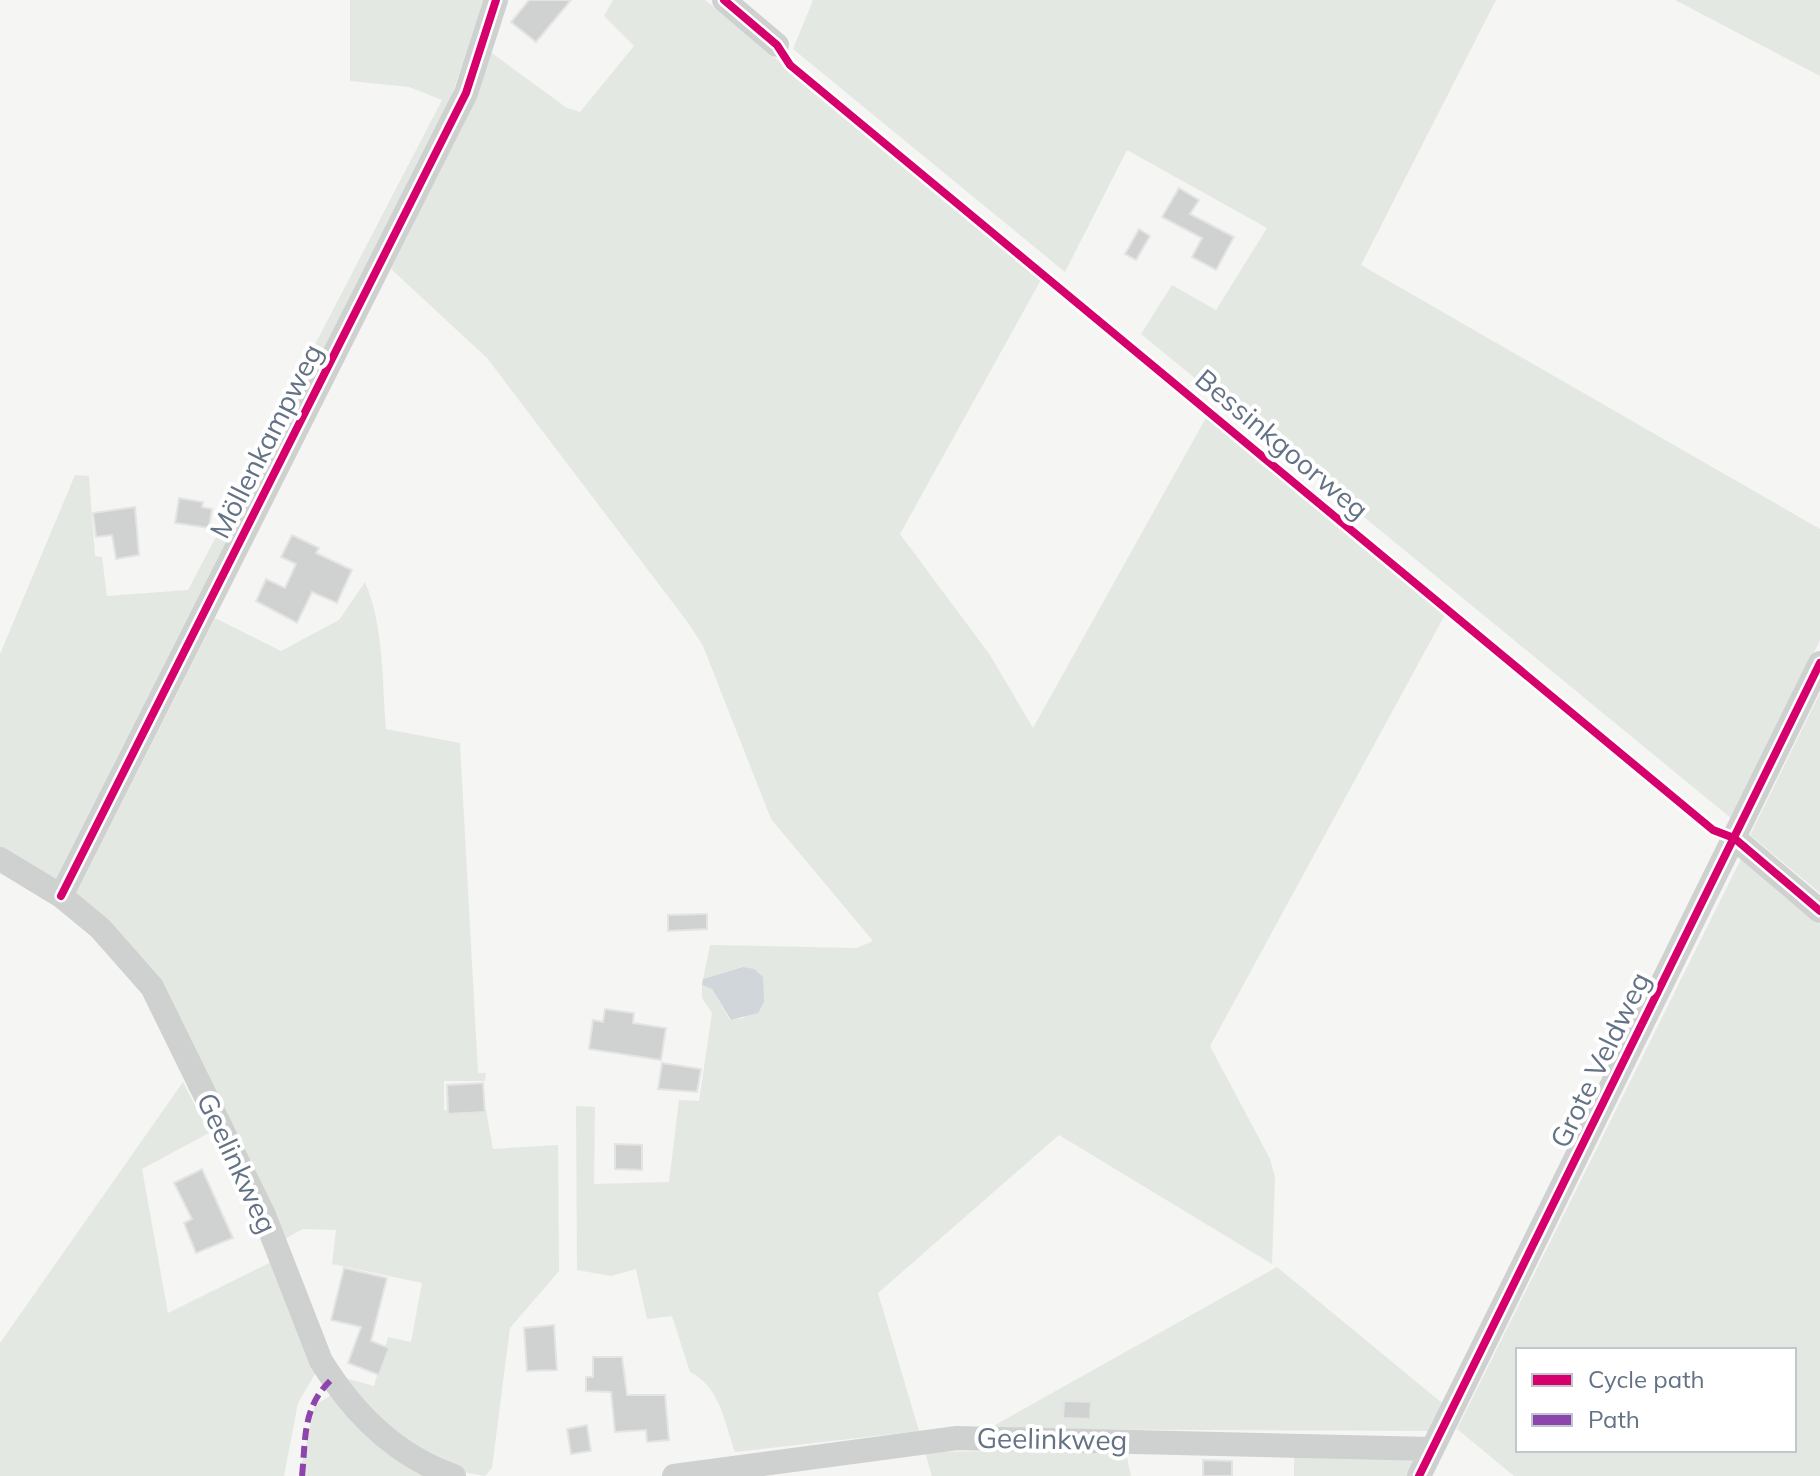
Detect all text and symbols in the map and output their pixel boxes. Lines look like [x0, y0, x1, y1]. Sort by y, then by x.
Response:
street label: Möllenkampweg [202, 338, 330, 544]
street label: Bessinkgoorweg [1189, 361, 1376, 526]
street label: Grote Veldweg [1542, 966, 1657, 1153]
street label: Geelinkweg [190, 1087, 285, 1239]
legend [1516, 1348, 1796, 1452]
text: Cycle path [1588, 1364, 1705, 1394]
text: Path [1588, 1404, 1640, 1434]
street label: Geelinkweg [976, 1420, 1128, 1457]

